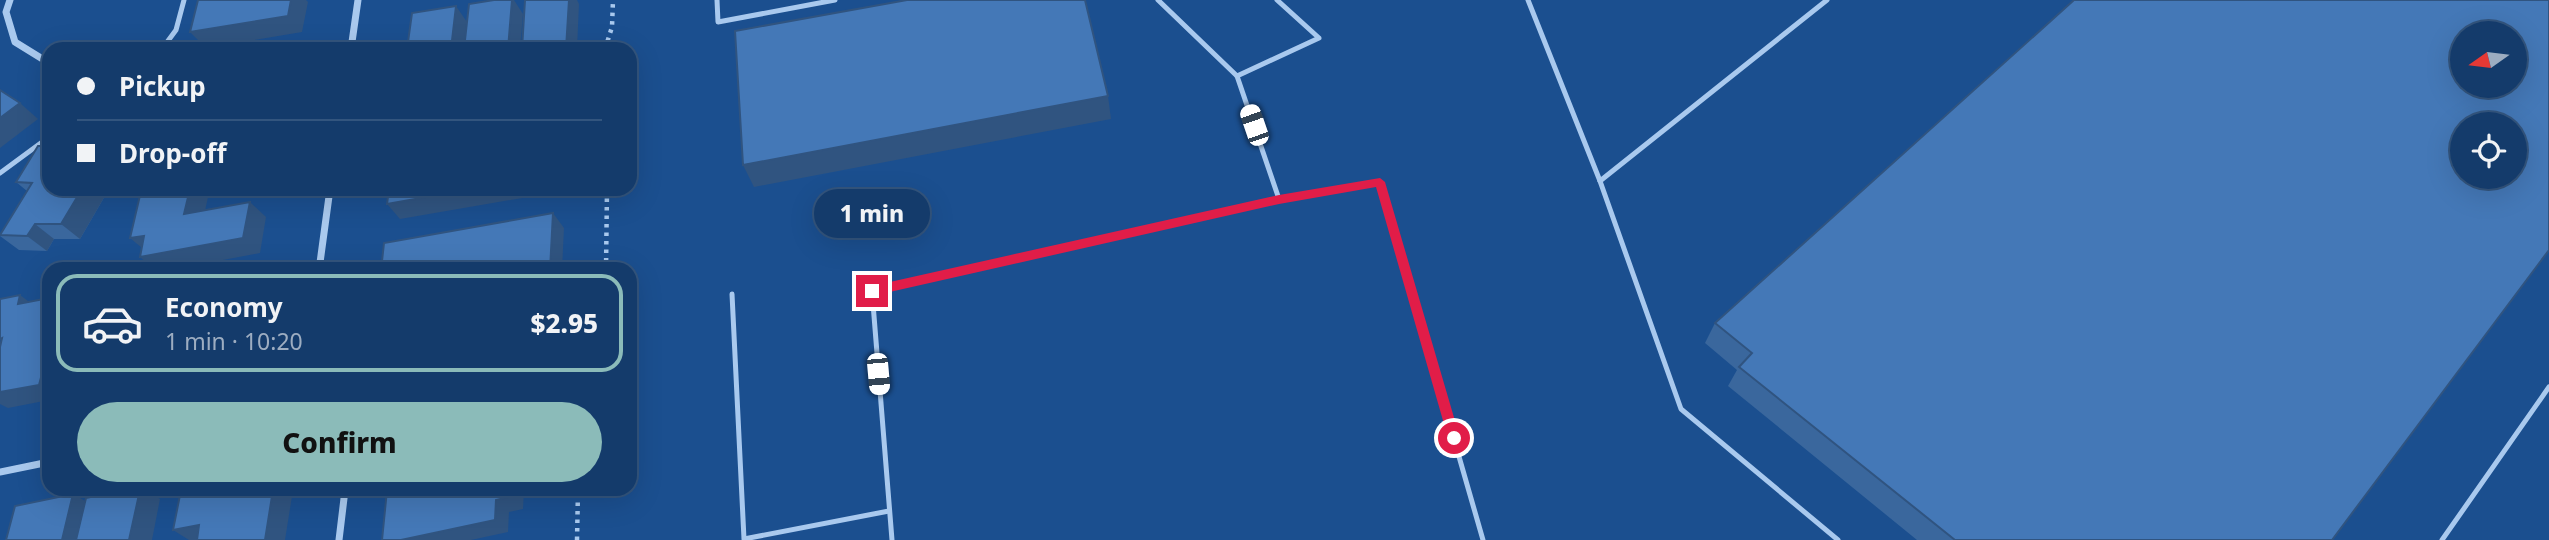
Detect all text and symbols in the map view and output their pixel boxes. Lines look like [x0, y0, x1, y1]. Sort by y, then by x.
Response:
north arrow [2450, 21, 2527, 98]
map controls [2450, 21, 2527, 189]
text: Pickup [119, 68, 206, 104]
car [1238, 102, 1271, 148]
button: locate [2450, 112, 2527, 189]
text: Drop-off [119, 135, 226, 171]
callout: 1 min [814, 190, 930, 238]
text: 1 min [840, 197, 904, 229]
route end [856, 275, 888, 307]
text: Economy [165, 289, 283, 325]
icon: car [81, 292, 144, 355]
text: $2.95 [531, 305, 598, 341]
text: 1 min · 10:20 [165, 325, 303, 357]
car [866, 352, 891, 396]
button: Confirm [77, 402, 602, 482]
route start [1438, 422, 1470, 454]

